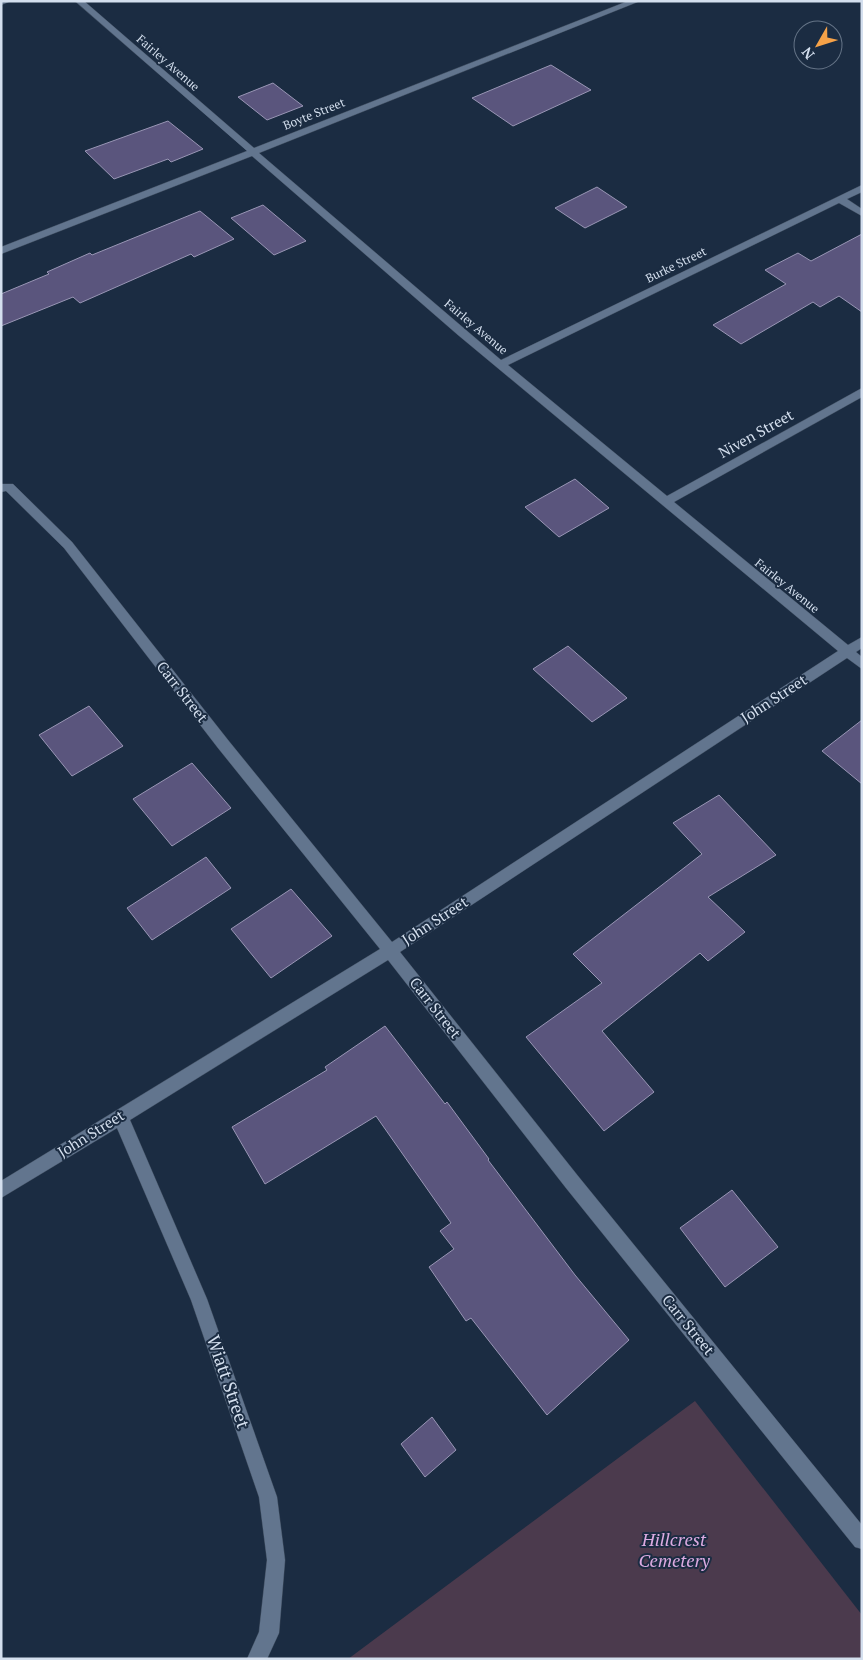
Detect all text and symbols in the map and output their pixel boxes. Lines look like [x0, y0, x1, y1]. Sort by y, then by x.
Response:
north arrow [793, 20, 843, 70]
street label: Fairley Avenue [134, 31, 203, 94]
text: N [797, 43, 818, 64]
street label: Boyte Street [281, 94, 347, 133]
street label: Burke Street [643, 243, 709, 286]
street label: Fairley Avenue [442, 296, 511, 358]
street label: Niven Street [714, 404, 797, 462]
street label: Fairley Avenue [752, 555, 822, 616]
street label: Carr Street [153, 657, 213, 726]
street label: John Street [737, 669, 811, 727]
street label: John Street [398, 891, 472, 949]
street label: Carr Street [406, 973, 466, 1042]
street label: John Street [53, 1105, 128, 1161]
street label: Carr Street [658, 1290, 720, 1359]
street label: Wiatt Street [202, 1332, 256, 1432]
park label: Hillcrest Cemetery [638, 1527, 710, 1572]

